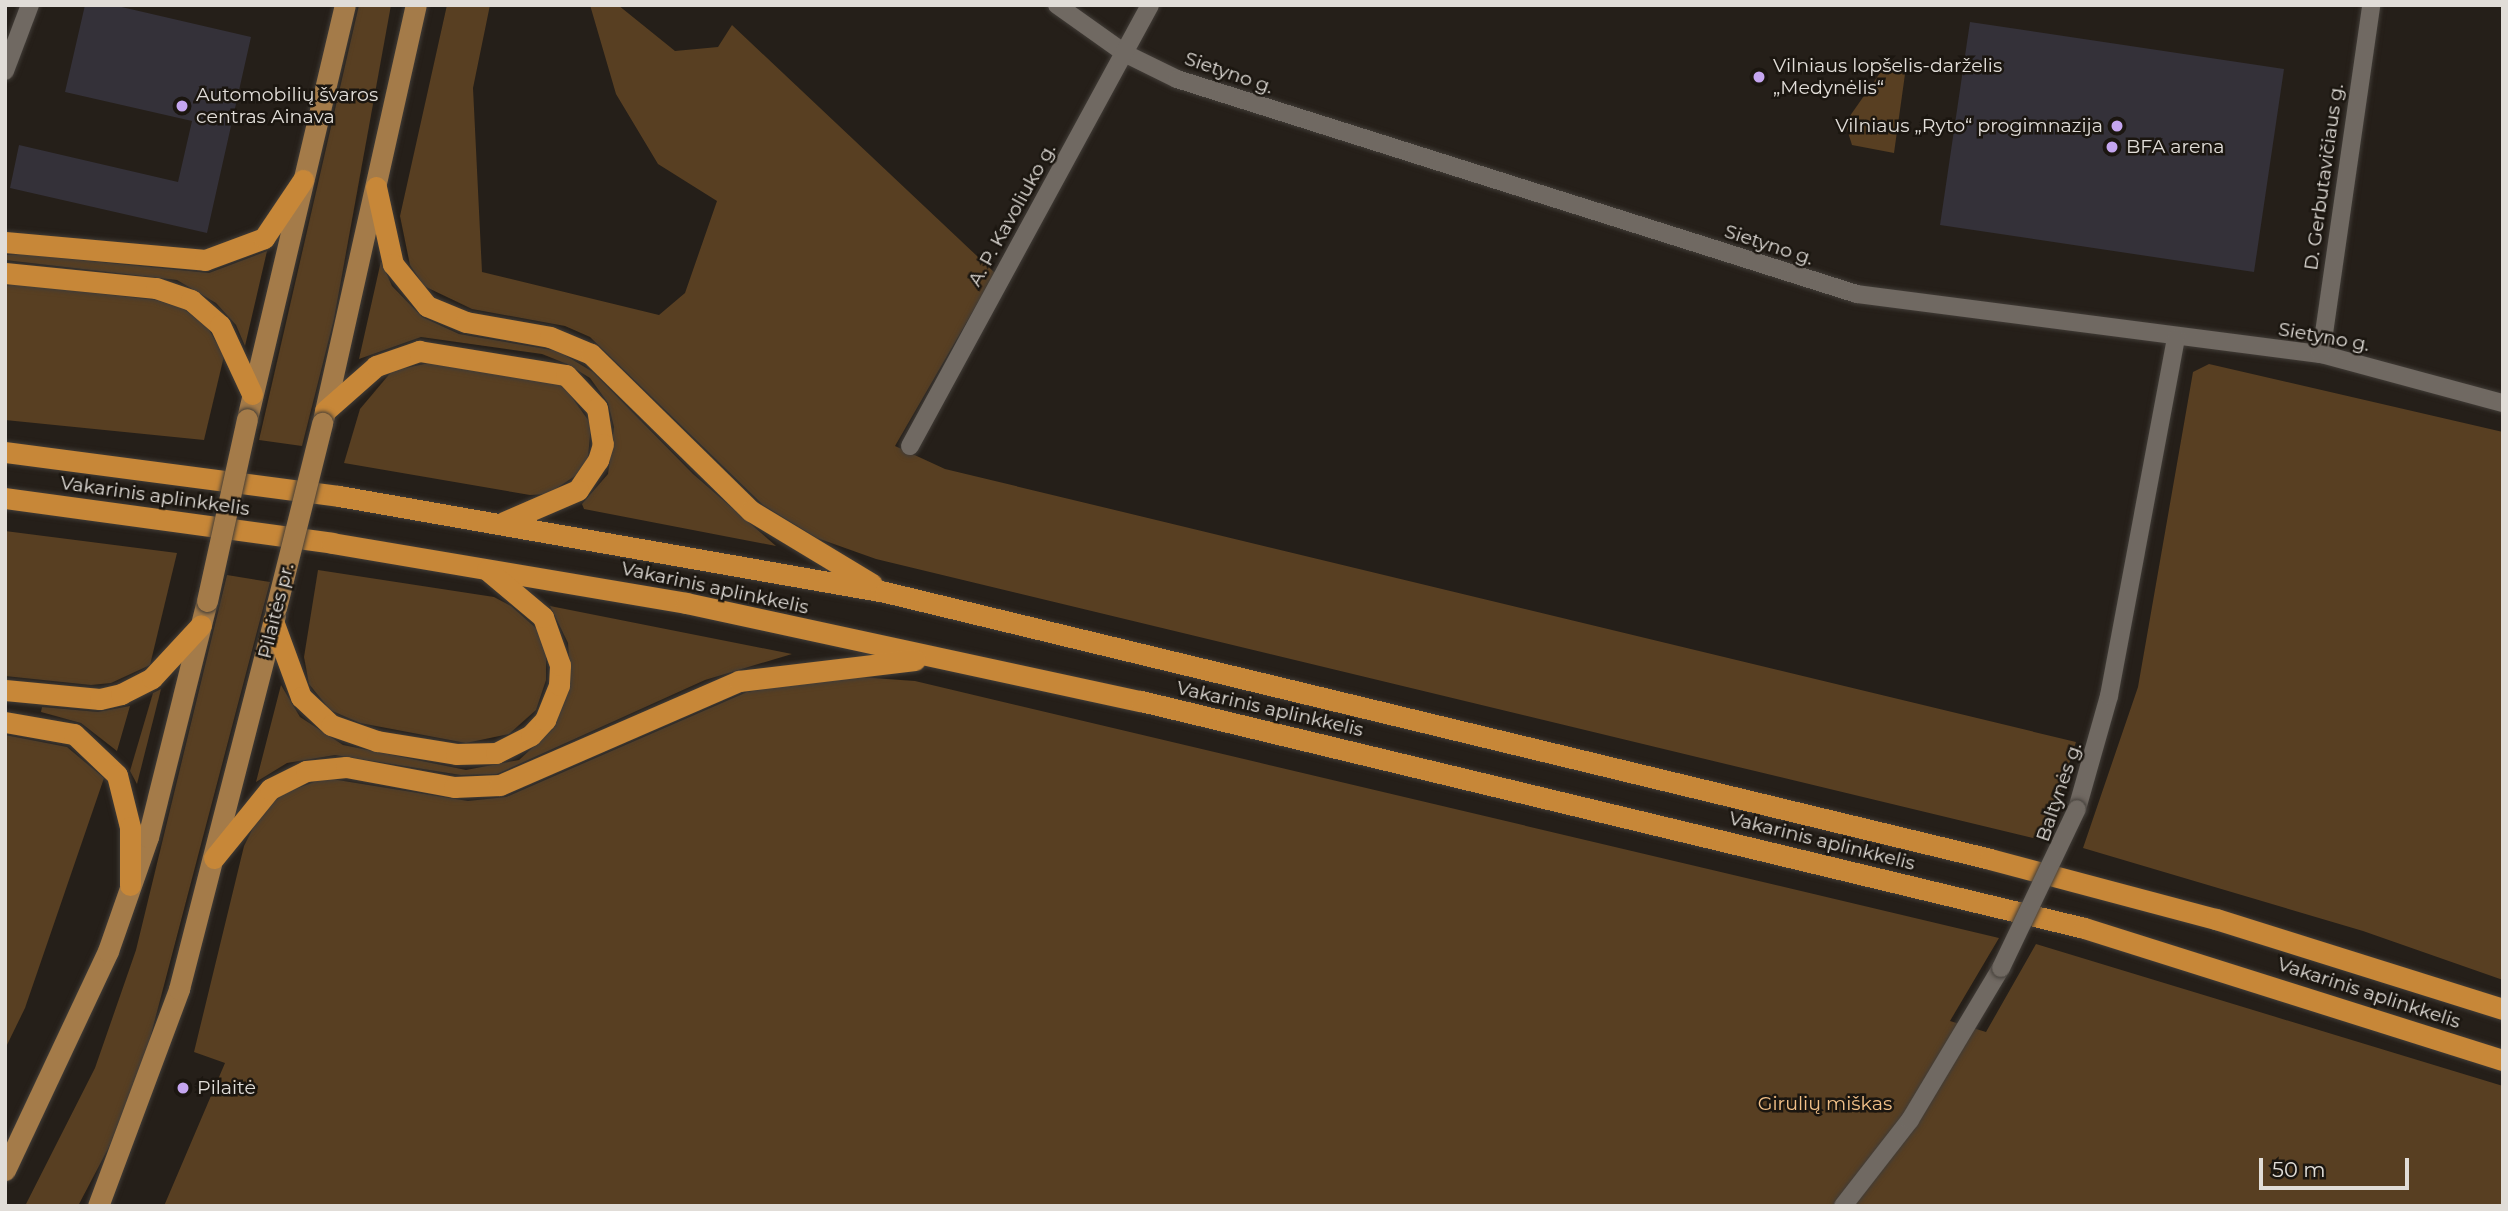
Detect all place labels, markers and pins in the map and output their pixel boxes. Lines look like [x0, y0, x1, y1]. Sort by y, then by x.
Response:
place label: Vilniaus lopšelis-darželis „Medynėlis“ [1773, 55, 2002, 99]
marker: Vilniaus lopšelis-darželis „Medynėlis“ [1751, 69, 1767, 85]
place label: Automobilių švaros centras Ainava [196, 84, 378, 128]
marker: Automobilių švaros centras Ainava [174, 98, 190, 114]
place label: Vilniaus „Ryto“ progimnazija [1835, 115, 2103, 137]
marker: Vilniaus „Ryto“ progimnazija [2109, 118, 2125, 134]
place label: BFA arena [2126, 136, 2224, 158]
marker: BFA arena [2104, 139, 2120, 155]
place label: Pilaitė [197, 1077, 256, 1099]
marker: Pilaitė [175, 1080, 191, 1096]

